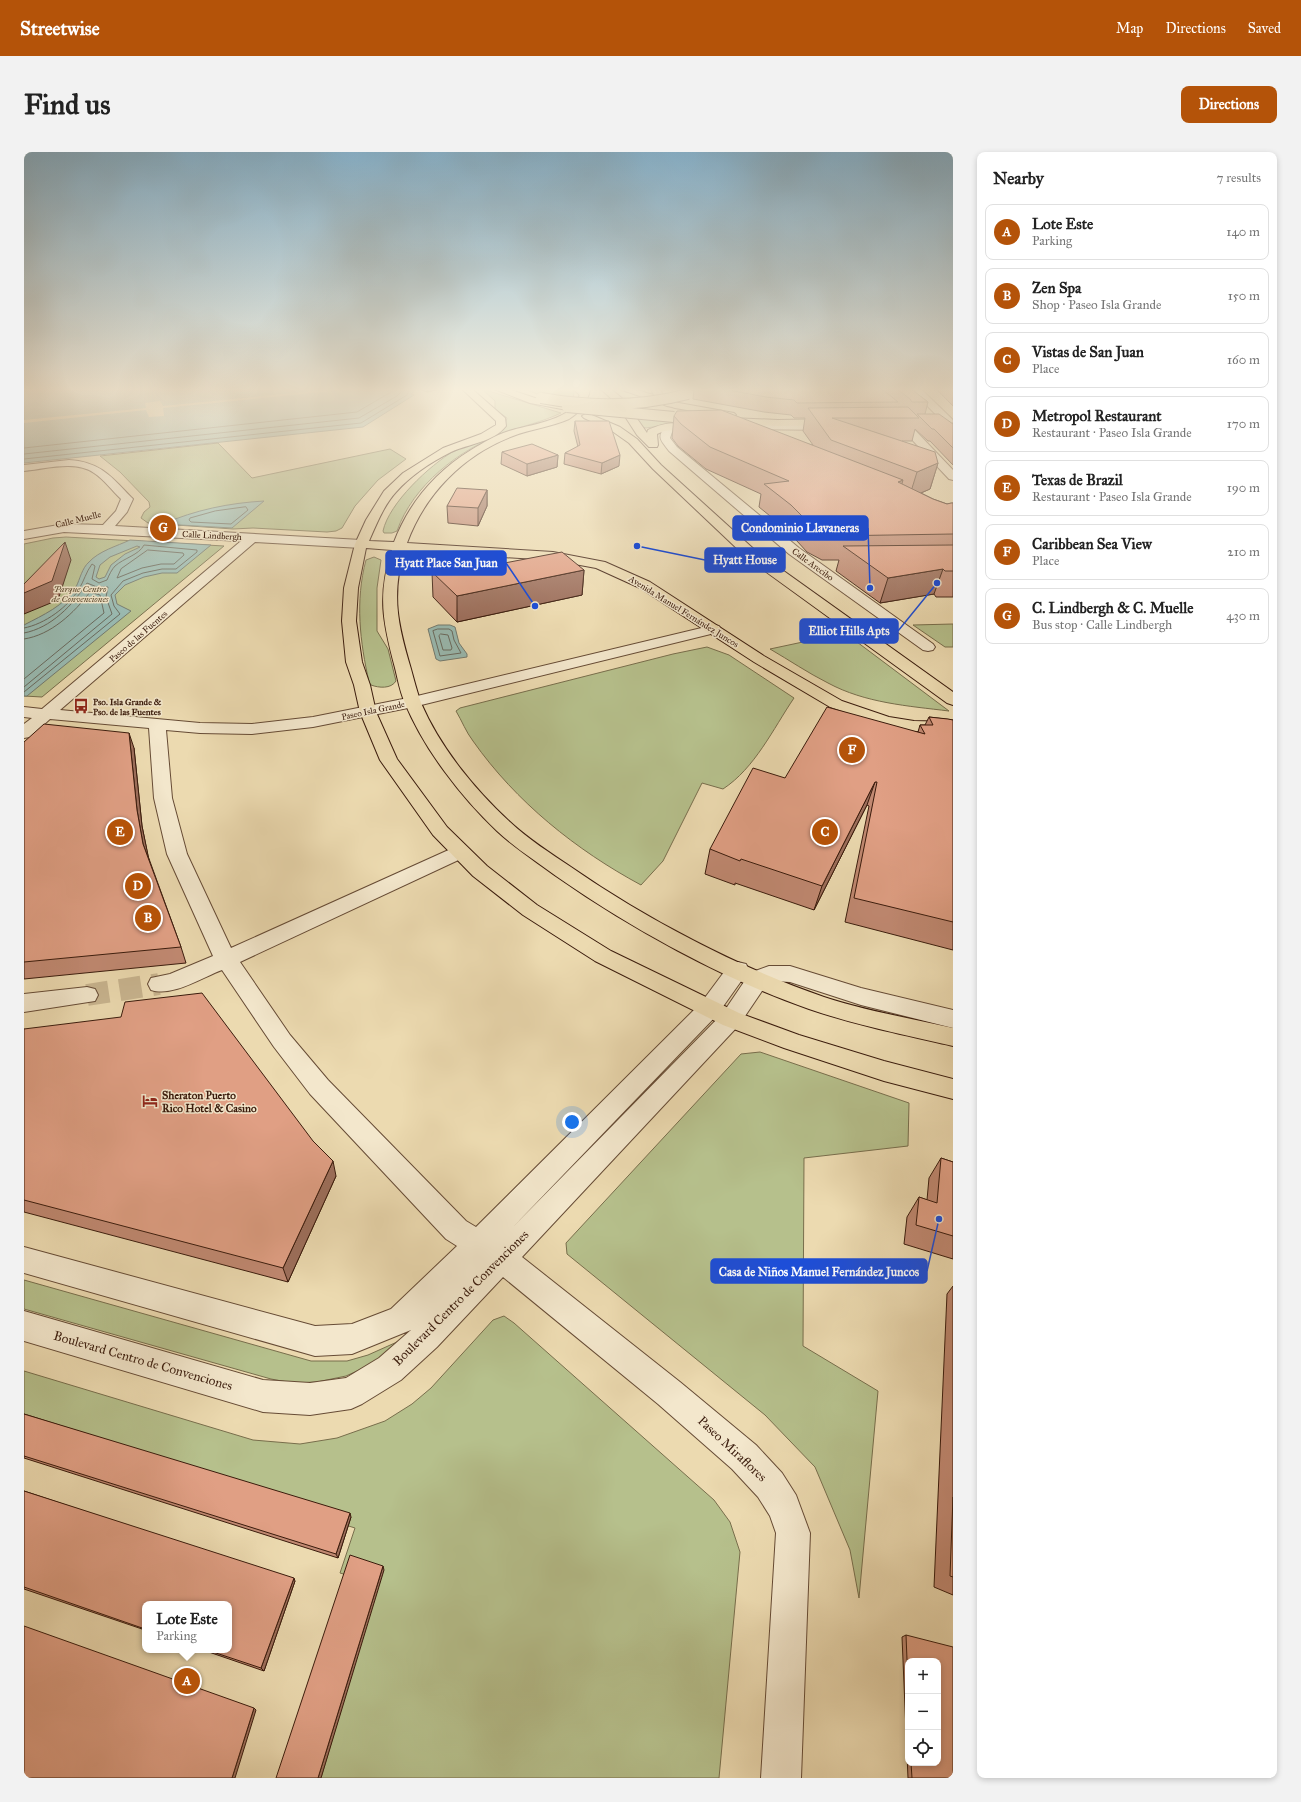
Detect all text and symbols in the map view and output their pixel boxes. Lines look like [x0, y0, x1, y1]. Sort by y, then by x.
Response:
text: Streetwise [20, 17, 100, 40]
text: Map [1116, 20, 1143, 37]
text: Directions [1165, 20, 1226, 37]
text: Saved [1248, 20, 1281, 37]
button: Directions [1181, 86, 1277, 123]
text: Find us [24, 87, 110, 122]
text: Nearby [993, 168, 1044, 189]
text: 7 results [1217, 170, 1261, 186]
text: Lote Este [1032, 215, 1093, 233]
text: A [1003, 224, 1011, 240]
text: 140 m [1226, 224, 1260, 240]
text: Parking [1032, 233, 1072, 249]
text: Zen Spa [1032, 279, 1081, 297]
text: B [1003, 288, 1011, 304]
text: 150 m [1228, 288, 1260, 304]
text: Shop · Paseo Isla Grande [1032, 297, 1161, 313]
text: Vistas de San Juan [1032, 343, 1144, 361]
text: C [1003, 352, 1011, 368]
text: 160 m [1227, 352, 1260, 368]
text: Place [1032, 361, 1059, 377]
text: Metropol Restaurant [1032, 407, 1162, 425]
text: D [1002, 416, 1012, 432]
text: 170 m [1227, 416, 1260, 432]
text: Restaurant · Paseo Isla Grande [1032, 425, 1192, 441]
text: Texas de Brazil [1032, 471, 1123, 489]
text: E [1002, 480, 1012, 496]
text: 190 m [1227, 480, 1260, 496]
text: Restaurant · Paseo Isla Grande [1032, 489, 1192, 505]
street label: Calle Muelle [54, 508, 102, 530]
pin: G [150, 513, 176, 543]
callout: Condominio Llavaneras [733, 516, 868, 540]
text: Condominio Llavaneras [741, 521, 860, 535]
street label: Calle Lindbergh [182, 528, 242, 543]
text: Caribbean Sea View [1032, 535, 1152, 553]
text: F [1003, 544, 1011, 560]
text: 210 m [1227, 544, 1260, 560]
street label: Calle Arecibo [790, 545, 836, 583]
callout: Hyatt House [705, 548, 785, 572]
callout: Hyatt Place San Juan [386, 551, 506, 575]
text: Hyatt House [713, 553, 777, 568]
text: Place [1032, 553, 1059, 569]
text: Hyatt Place San Juan [394, 556, 498, 571]
street label: Avenida Manuel Fernández Juncos [626, 572, 741, 650]
park label: Parque Centro de Convenciones [51, 583, 109, 604]
text: C. Lindbergh & C. Muelle [1032, 599, 1194, 617]
street label: Paseo de las Fuentes [107, 608, 169, 664]
text: G [1002, 608, 1012, 624]
text: 430 m [1226, 608, 1260, 624]
text: Bus stop · Calle Lindbergh [1032, 617, 1172, 633]
callout: Elliot Hills Apts [800, 619, 898, 643]
text: Elliot Hills Apts [808, 624, 890, 639]
place label: Pso. Isla Grande & Pso. de las Fuentes [93, 696, 162, 717]
bus stop icon: Pso. Isla Grande & Pso. de las Fuentes [72, 697, 90, 715]
street label: Paseo Isla Grande [340, 698, 406, 722]
pin: F [839, 735, 865, 765]
pin: E [107, 817, 133, 847]
pin: C [812, 817, 838, 847]
pin: D [125, 871, 151, 901]
pin: B [135, 903, 161, 933]
place label: Sheraton Puerto Rico Hotel & Casino [162, 1089, 257, 1115]
hotel icon: Sheraton Puerto Rico Hotel & Casino [141, 1092, 159, 1110]
your location [562, 1112, 582, 1132]
street label: Boulevard Centro de Convenciones [390, 1227, 532, 1369]
callout: Casa de Niños Manuel Fernández Juncos [711, 1259, 927, 1283]
text: Casa de Niños Manuel Fernández Juncos [719, 1265, 920, 1280]
street label: Boulevard Centro de Convenciones [52, 1328, 235, 1394]
street label: Paseo Miraflores [694, 1413, 770, 1485]
popup [142, 1601, 232, 1653]
text: Lote Este [156, 1610, 218, 1628]
text: Parking [156, 1628, 197, 1644]
map controls [905, 1658, 941, 1766]
button: + [905, 1658, 941, 1694]
pin: A [174, 1666, 200, 1696]
button: − [905, 1694, 941, 1730]
button: locate [905, 1730, 941, 1766]

